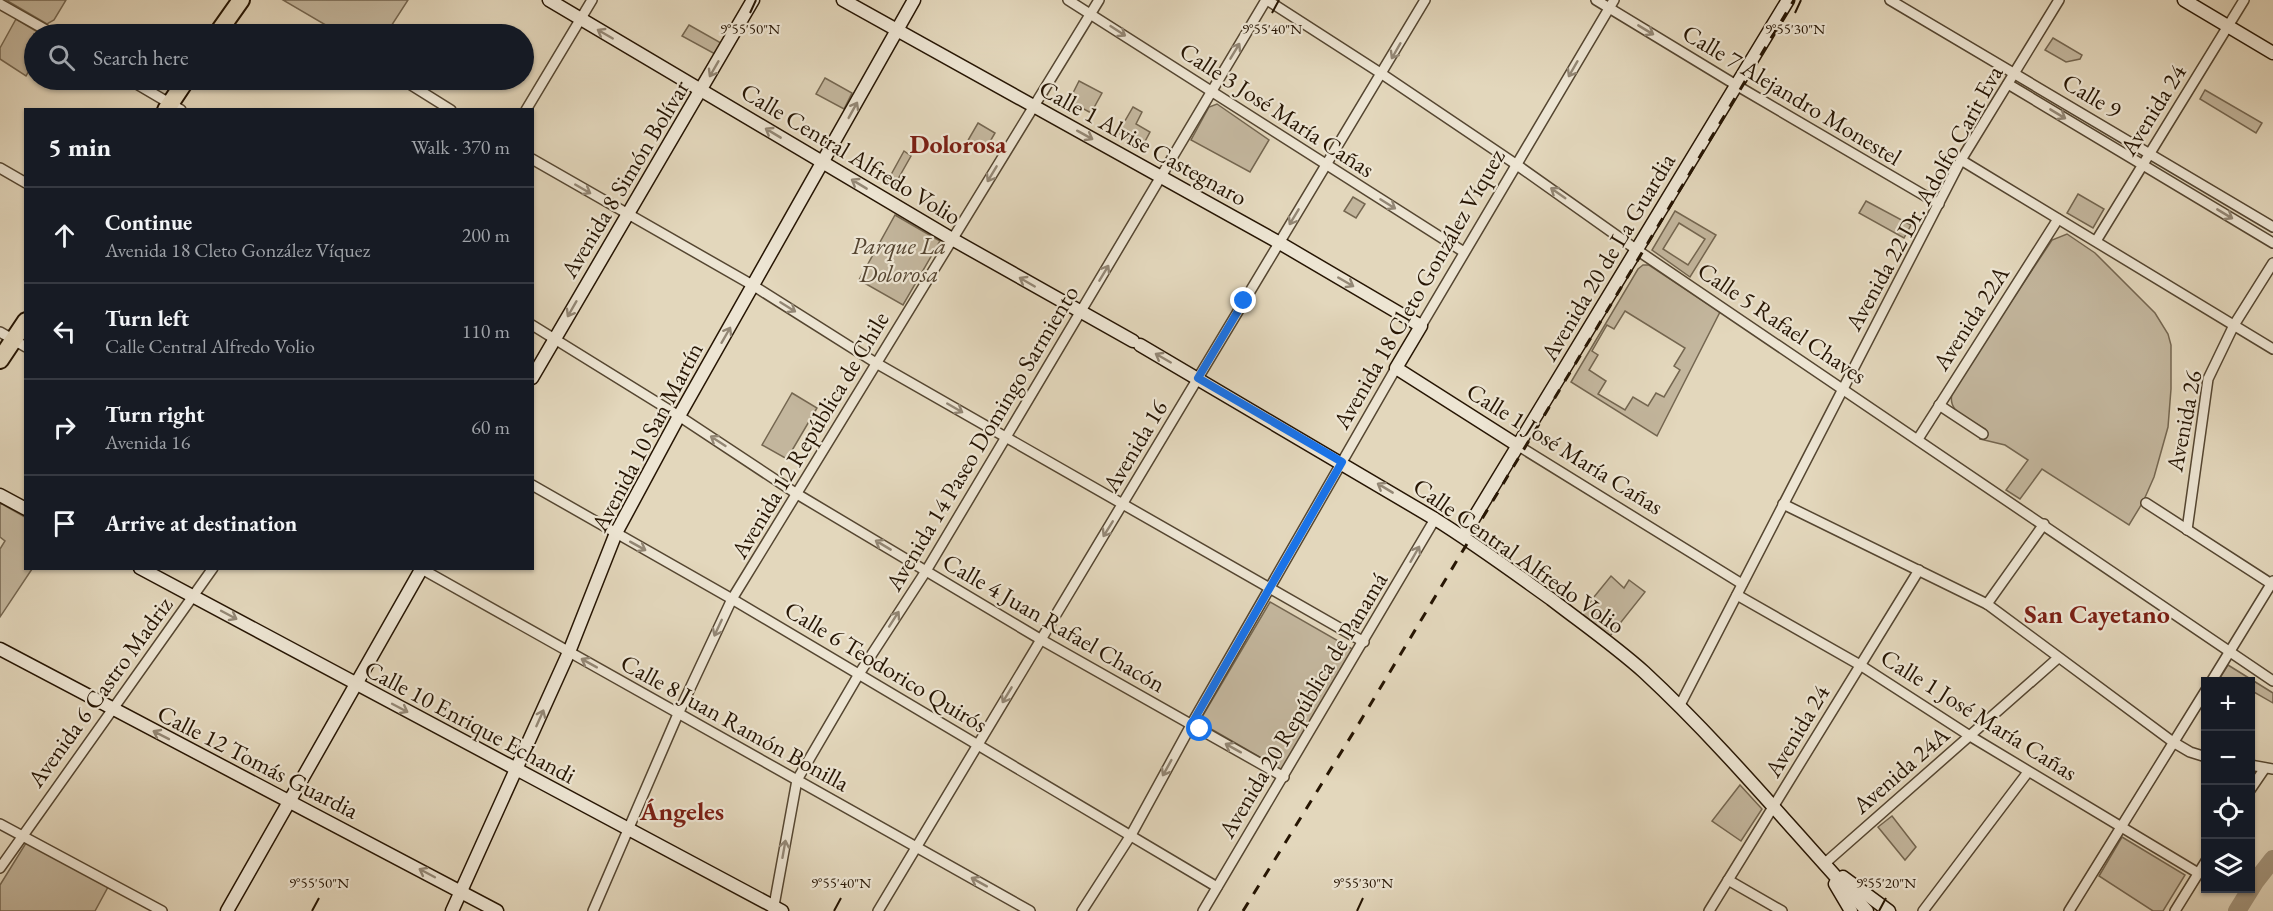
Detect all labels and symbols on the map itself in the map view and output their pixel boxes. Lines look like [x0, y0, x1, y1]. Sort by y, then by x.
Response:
street label: Calle 7 Alejandro Monestel [1677, 17, 1908, 172]
text: 9°55'50"N [720, 19, 780, 38]
text: 9°55'40"N [1242, 19, 1302, 38]
text: 9°55'30"N [1765, 19, 1825, 38]
one-way arrow [1637, 25, 1654, 37]
one-way arrow [1109, 26, 1126, 38]
one-way arrow [597, 28, 614, 40]
street label: Calle 3 José María Cañas [1174, 35, 1381, 184]
one-way arrow [1389, 42, 1401, 59]
one-way arrow [1230, 43, 1242, 60]
street label: Avenida 24 [2112, 58, 2193, 162]
street label: Avenida 22 Dr. Adolfo Carit Eva [1837, 59, 2010, 337]
one-way arrow [707, 60, 719, 77]
one-way arrow [1567, 60, 1579, 77]
street label: Calle 9 [2057, 66, 2128, 126]
street label: Calle 1 Alvise Castegnaro [1034, 72, 1253, 213]
street label: Avenida 8 Simón Bolívar [553, 74, 696, 284]
street label: Calle Central Alfredo Volio [735, 75, 967, 232]
one-way arrow [847, 102, 859, 119]
one-way arrow [2049, 108, 2066, 120]
one-way arrow [765, 126, 782, 138]
district label: Dolorosa [910, 127, 1007, 161]
one-way arrow [1076, 129, 1093, 141]
street label: Avenida 18 Cleto González Víquez [1325, 143, 1512, 435]
street label: Avenida 20 de La Guardia [1533, 147, 1682, 367]
one-way arrow [986, 165, 998, 182]
one-way arrow [851, 178, 868, 190]
one-way arrow [574, 183, 591, 195]
one-way arrow [1550, 187, 1566, 199]
one-way arrow [1379, 199, 1396, 211]
one-way arrow [1287, 208, 1299, 225]
one-way arrow [2216, 209, 2233, 221]
park label: Parque La Dolorosa [852, 230, 946, 289]
street label: Calle 5 Rafael Chaves [1692, 255, 1873, 391]
street label: Avenida 22A [1925, 259, 2016, 377]
one-way arrow [1098, 265, 1110, 282]
one-way arrow [1019, 276, 1037, 287]
one-way arrow [1337, 276, 1354, 288]
street label: Avenida 14 Paseo Domingo Sarmiento [877, 279, 1085, 597]
route end [1230, 287, 1256, 313]
one-way arrow [566, 300, 577, 318]
one-way arrow [779, 302, 796, 314]
street label: Avenida 12 República de Chile [723, 306, 896, 565]
one-way arrow [720, 327, 732, 344]
street label: Avenida 10 San Martín [583, 336, 710, 538]
one-way arrow [1155, 352, 1172, 364]
street label: Avenida 26 [2158, 368, 2208, 475]
street label: Calle 1 José María Cañas [1461, 376, 1669, 522]
street label: Avenida 16 [1094, 394, 1174, 498]
one-way arrow [946, 402, 963, 414]
one-way arrow [710, 435, 726, 447]
street label: Calle Central Alfredo Volio [1407, 471, 1631, 641]
one-way arrow [1377, 482, 1394, 494]
one-way arrow [1101, 520, 1113, 537]
one-way arrow [875, 539, 892, 551]
one-way arrow [628, 541, 646, 552]
street label: Calle 4 Juan Rafael Chacón [937, 546, 1172, 699]
one-way arrow [1409, 546, 1421, 563]
street label: Avenida 20 República de Panamá [1210, 566, 1394, 844]
street label: Avenida 6 Castro Madriz [19, 590, 179, 794]
street label: Calle 6 Teodorico Quirós [779, 594, 993, 739]
district label: San Cayetano [2024, 597, 2170, 631]
one-way arrow [219, 610, 237, 621]
one-way arrow [888, 612, 900, 628]
one-way arrow [712, 619, 724, 637]
street label: Calle 1 José María Cañas [1875, 642, 2083, 788]
street label: Calle 8 Juan Ramón Bonilla [615, 647, 855, 799]
street label: Calle 10 Enrique Echandi [359, 653, 581, 790]
one-way arrow [581, 657, 598, 669]
street label: Avenida 24 [1756, 678, 1836, 783]
one-way arrow [1000, 686, 1012, 703]
street label: Calle 12 Tomás Guardia [152, 697, 364, 826]
one-way arrow [391, 702, 408, 714]
one-way arrow [535, 709, 547, 727]
route start [1186, 715, 1212, 741]
street label: Avenida 24A [1845, 719, 1956, 821]
one-way arrow [153, 729, 170, 741]
one-way arrow [1225, 742, 1242, 754]
one-way arrow [1161, 759, 1172, 777]
district label: Ángeles [639, 794, 724, 828]
one-way arrow [779, 840, 790, 860]
one-way arrow [418, 867, 436, 879]
text: 9°55'50"N [289, 873, 349, 892]
text: 9°55'40"N [811, 873, 871, 892]
text: 9°55'30"N [1333, 873, 1393, 892]
text: 9°55'20"N [1856, 873, 1916, 892]
one-way arrow [971, 876, 988, 888]

